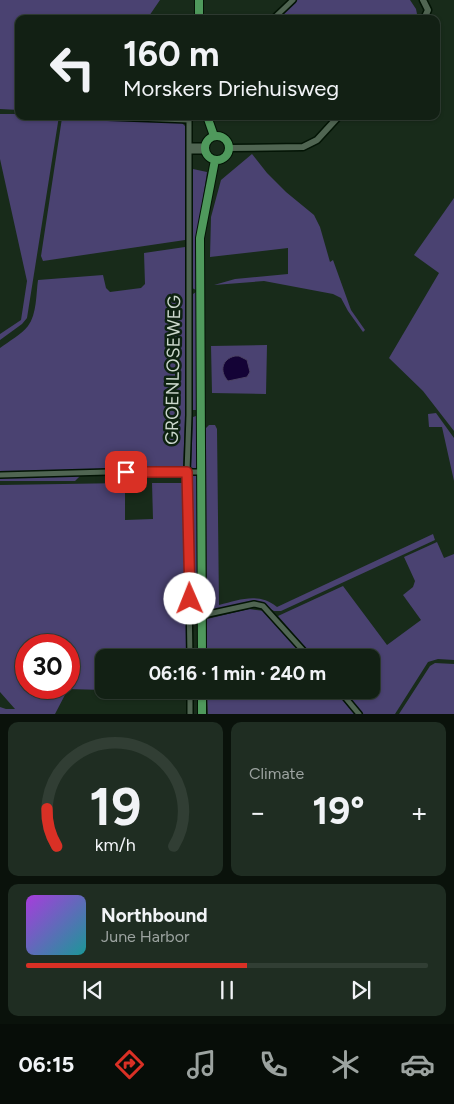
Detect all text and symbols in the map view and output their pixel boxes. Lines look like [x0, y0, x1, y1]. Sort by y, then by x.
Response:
text: 160 m [123, 33, 220, 75]
icon: left [40, 35, 105, 100]
text: Morskers Driehuisweg [123, 75, 339, 102]
street label: GROENLOSEWEG [161, 295, 185, 445]
pin [105, 451, 147, 493]
icon: arrive [112, 458, 140, 486]
position arrow [163, 572, 215, 624]
speed limit sign: 30 [15, 634, 80, 699]
text: 06:16 · 1 min · 240 m [149, 662, 326, 685]
text: Climate [249, 764, 304, 783]
text: 19 [89, 776, 142, 838]
text: 19° [312, 788, 365, 834]
text: − [249, 795, 266, 829]
text: + [411, 795, 428, 829]
text: km/h [95, 834, 136, 855]
text: Northbound [101, 904, 208, 927]
text: June Harbor [101, 927, 189, 946]
icon: previous [79, 976, 107, 1004]
icon: pause [213, 976, 241, 1004]
icon: next [347, 976, 375, 1004]
icon: directions [112, 1047, 147, 1082]
icon: music [184, 1047, 219, 1082]
icon: phone [256, 1047, 291, 1082]
icon: climate [328, 1047, 363, 1082]
icon: car [400, 1047, 435, 1082]
text: 06:15 [19, 1051, 74, 1078]

